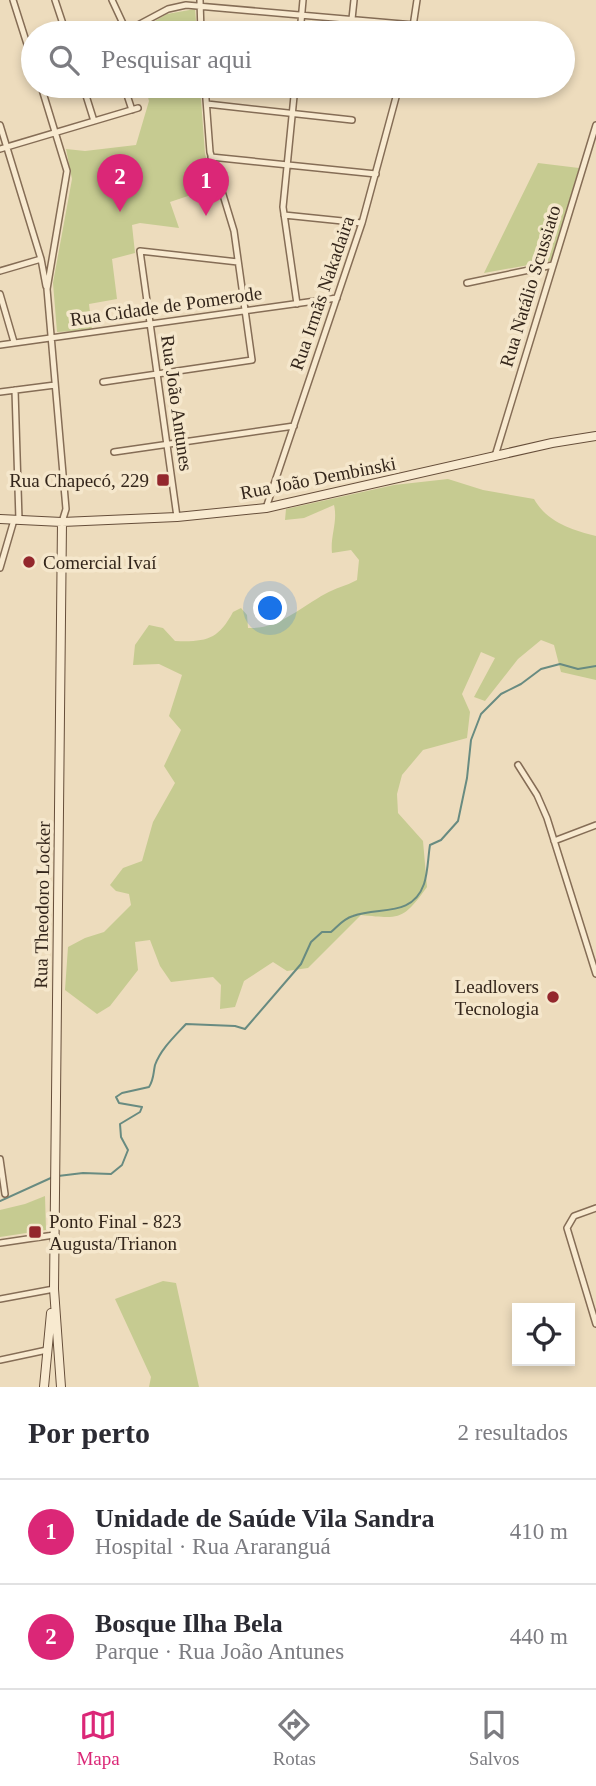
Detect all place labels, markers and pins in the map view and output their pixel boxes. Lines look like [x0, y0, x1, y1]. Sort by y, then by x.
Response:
pin: 2 [97, 154, 143, 212]
pin: 1 [183, 158, 229, 216]
place label: Rua Chapecó, 229 [9, 470, 149, 491]
marker: Rua Chapecó, 229 [155, 472, 171, 488]
place label: Comercial Ivaí [43, 552, 157, 573]
marker: Comercial Ivaí [21, 554, 37, 570]
place label: Leadlovers Tecnologia [455, 976, 540, 1019]
marker: Leadlovers Tecnologia [545, 989, 561, 1005]
place label: Ponto Final - 823 Augusta/Trianon [49, 1211, 181, 1254]
marker: Ponto Final - 823 Augusta/Trianon [27, 1224, 43, 1240]

